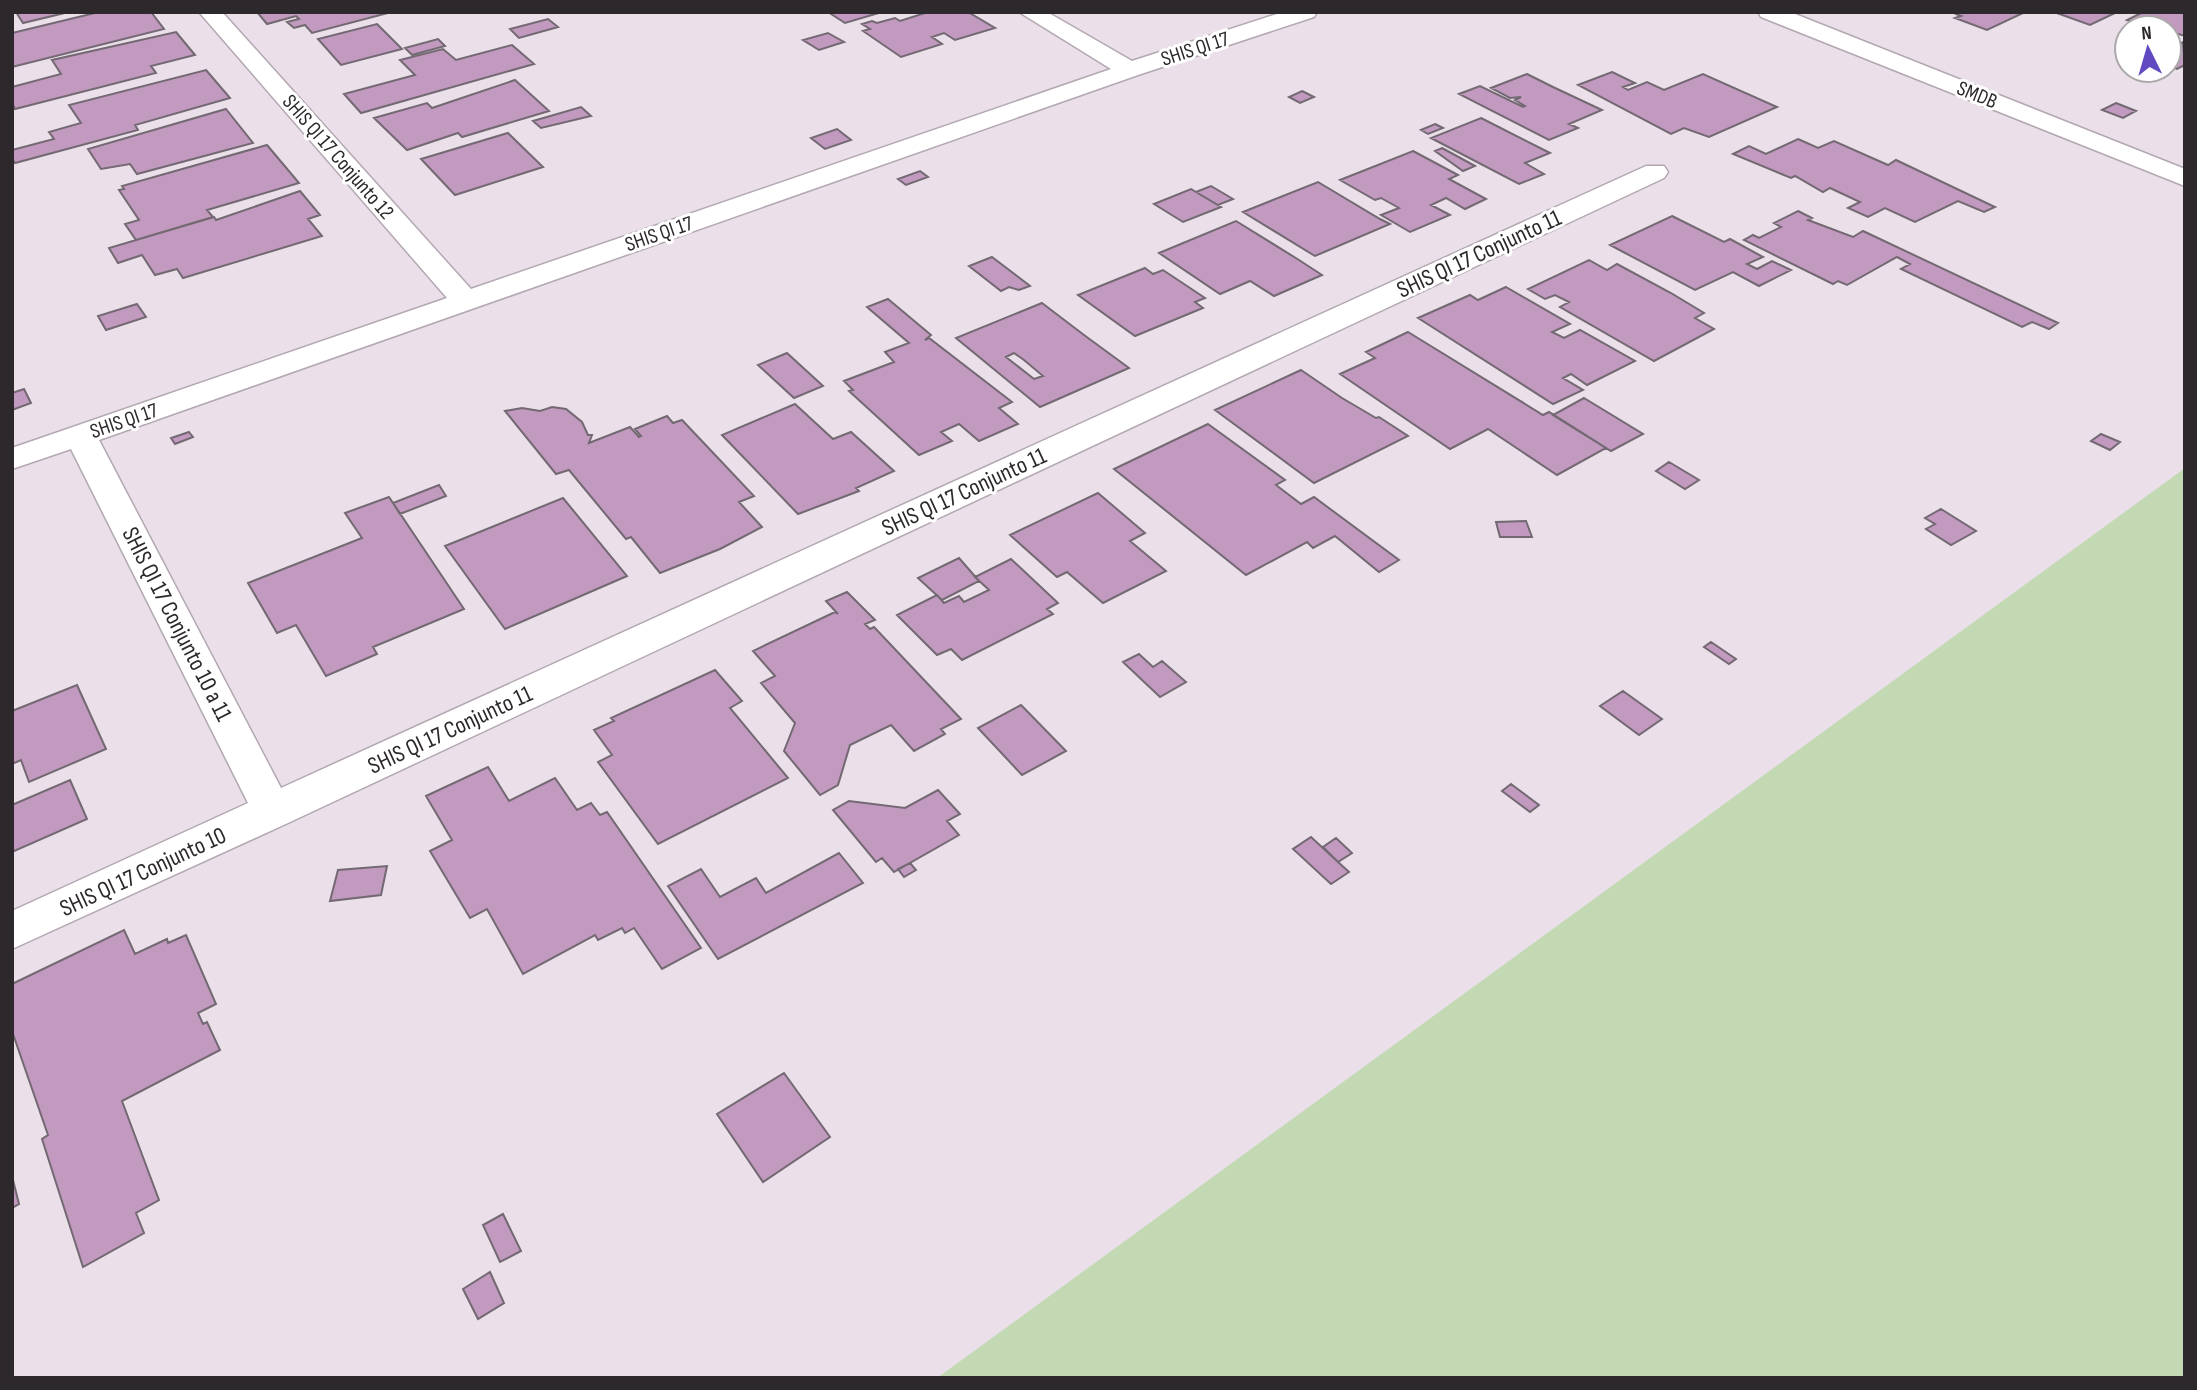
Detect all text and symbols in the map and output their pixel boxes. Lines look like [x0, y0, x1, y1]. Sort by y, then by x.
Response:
north arrow [2113, 14, 2183, 84]
text: N [2141, 22, 2153, 45]
street label: SHIS QI 17 [1158, 26, 1233, 72]
street label: SMDB [1953, 76, 2001, 114]
street label: SHIS QI 17 Conjunto 12 [277, 90, 399, 224]
street label: SHIS QI 17 Conjunto 11 [1392, 203, 1566, 305]
street label: SHIS QI 17 [622, 211, 697, 257]
street label: SHIS QI 17 [87, 398, 162, 444]
street label: SHIS QI 17 Conjunto 11 [877, 441, 1051, 543]
street label: SHIS QI 17 Conjunto 10 a 11 [116, 522, 239, 726]
street label: SHIS QI 17 Conjunto 11 [363, 679, 537, 781]
street label: SHIS QI 17 Conjunto 10 [55, 821, 231, 923]

